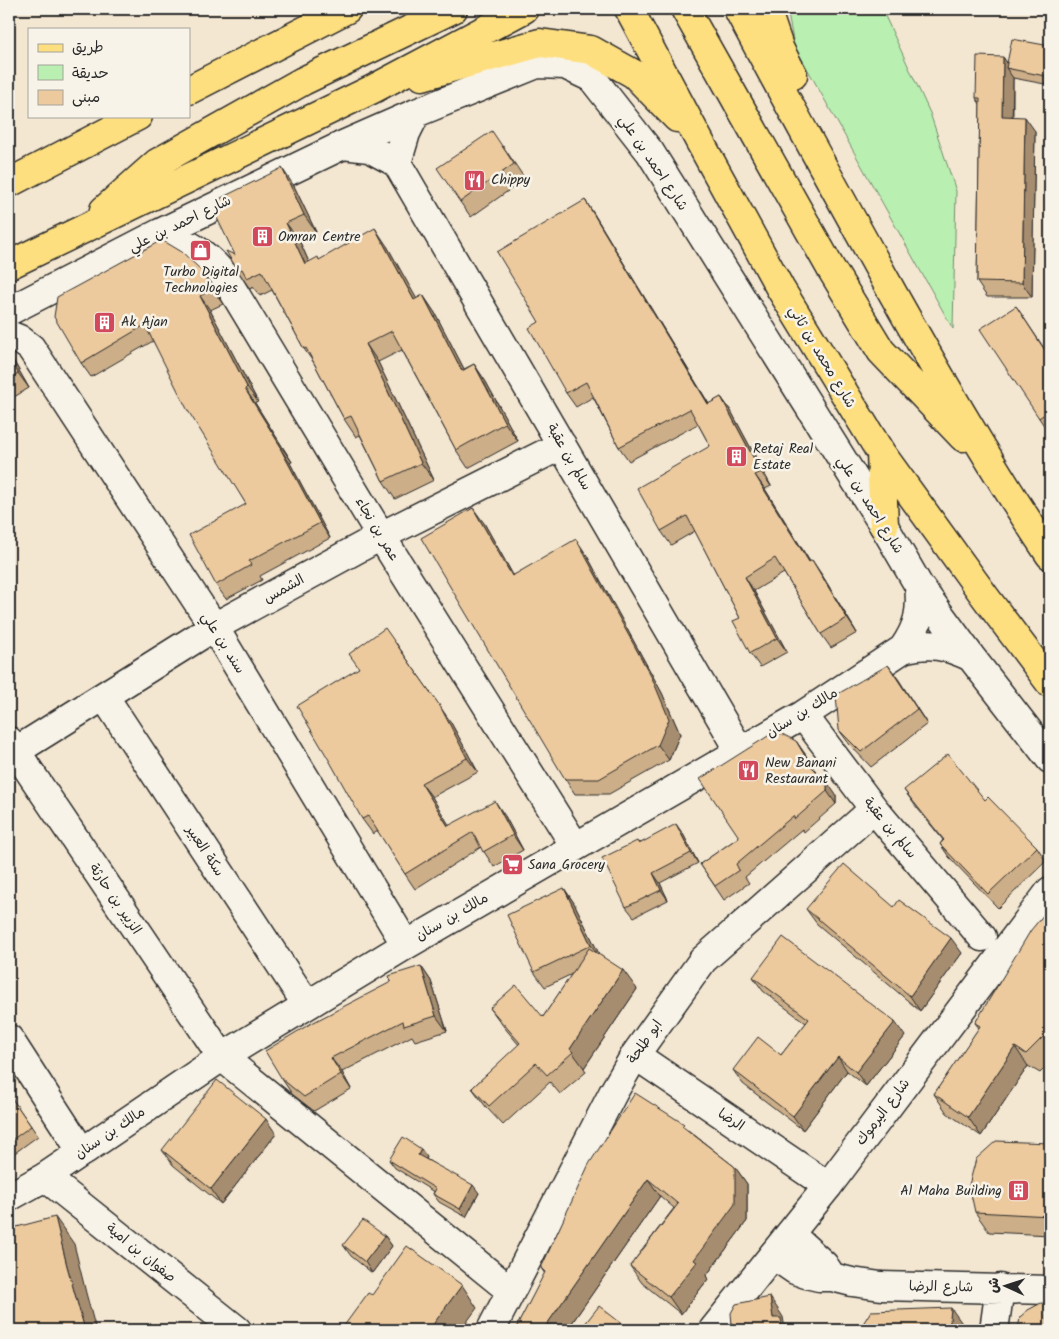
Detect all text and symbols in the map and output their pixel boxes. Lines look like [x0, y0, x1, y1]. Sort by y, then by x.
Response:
legend [28, 28, 190, 118]
text: طريق [72, 36, 104, 60]
text: حديقة [72, 62, 109, 86]
text: مبنى [72, 86, 100, 110]
street label: شارع احمد بن علي [612, 111, 693, 216]
restaurant icon: Chippy [463, 168, 487, 192]
place label: Chippy [491, 169, 531, 191]
street label: شارع احمد بن علي [125, 190, 235, 259]
building icon: Omran Centre [250, 225, 274, 249]
place label: Omran Centre [278, 226, 361, 248]
shop icon: Turbo Digital Technologies [189, 238, 213, 262]
place label: Turbo Digital Technologies [163, 261, 240, 299]
street label: شارع محمد بن ثاني [782, 302, 861, 413]
building icon: Ak Ajan [93, 310, 117, 334]
place label: Ak Ajan [121, 311, 168, 333]
street label: سالم بن عقبة [541, 419, 597, 495]
place label: Retaj Real Estate [753, 438, 814, 476]
building icon: Retaj Real Estate [725, 445, 749, 469]
street label: شارع احمد بن علي [830, 452, 909, 559]
street label: عمر بن نجاء [349, 493, 405, 565]
street label: الشمس [259, 569, 309, 609]
street label: سند بن علي [195, 608, 251, 679]
street label: مالك بن سنان [762, 682, 842, 744]
place label: New Banani Restaurant [765, 752, 837, 790]
restaurant icon: New Banani Restaurant [737, 759, 761, 783]
street label: سالم بن عقبة [858, 793, 922, 863]
street label: سكة العبير [180, 820, 230, 881]
supermarket icon: Sana Grocery [500, 853, 524, 877]
place label: Sana Grocery [528, 854, 605, 876]
street label: الزبير بن حارثة [83, 859, 147, 939]
street label: مالك بن سنان [411, 887, 493, 947]
street label: ابو طلحة [622, 1015, 668, 1069]
street label: شارع اليرموك [850, 1074, 916, 1150]
street label: مالك بن سنان [70, 1101, 150, 1165]
street label: الرضا [713, 1103, 749, 1137]
building icon: Al Maha Building [1006, 1179, 1030, 1203]
place label: Al Maha Building [900, 1180, 1002, 1202]
street label: صفوان بن امية [101, 1218, 181, 1288]
north arrow [982, 1262, 1032, 1312]
street label: شارع الرضا [909, 1275, 973, 1299]
text: ش [983, 1277, 1005, 1294]

